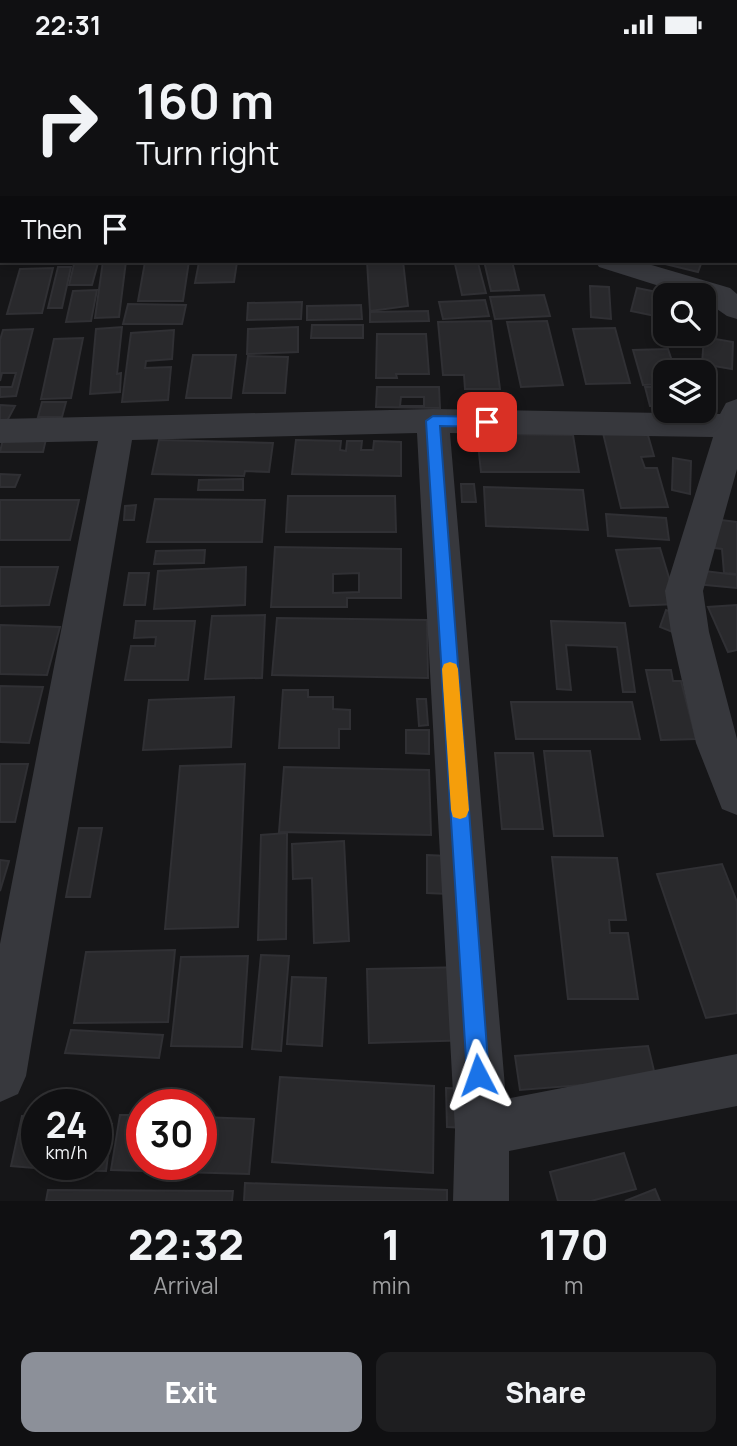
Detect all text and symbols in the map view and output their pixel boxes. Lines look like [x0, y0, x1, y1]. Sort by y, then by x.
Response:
text: 22:31 [35, 7, 101, 43]
text: 160 m [136, 67, 274, 134]
icon: right [21, 77, 112, 168]
text: Turn right [136, 131, 279, 175]
icon: arrive [96, 210, 134, 248]
text: Then [21, 211, 82, 247]
map controls [653, 283, 716, 423]
button: search [653, 283, 716, 346]
button: layers [653, 360, 716, 423]
pin [457, 392, 517, 452]
icon: arrive [468, 403, 506, 441]
position arrow [441, 1038, 515, 1112]
speed limit sign: 30 [126, 1089, 217, 1180]
text: 24 [46, 1101, 87, 1149]
text: km/h [46, 1140, 87, 1164]
text: 22:32 [128, 1215, 244, 1273]
text: 1 [382, 1215, 401, 1273]
text: 170 [539, 1215, 609, 1273]
text: Arrival [153, 1269, 219, 1301]
text: min [372, 1269, 411, 1301]
text: m [564, 1269, 584, 1301]
button: Exit [21, 1352, 362, 1432]
button: Share [376, 1352, 716, 1432]

